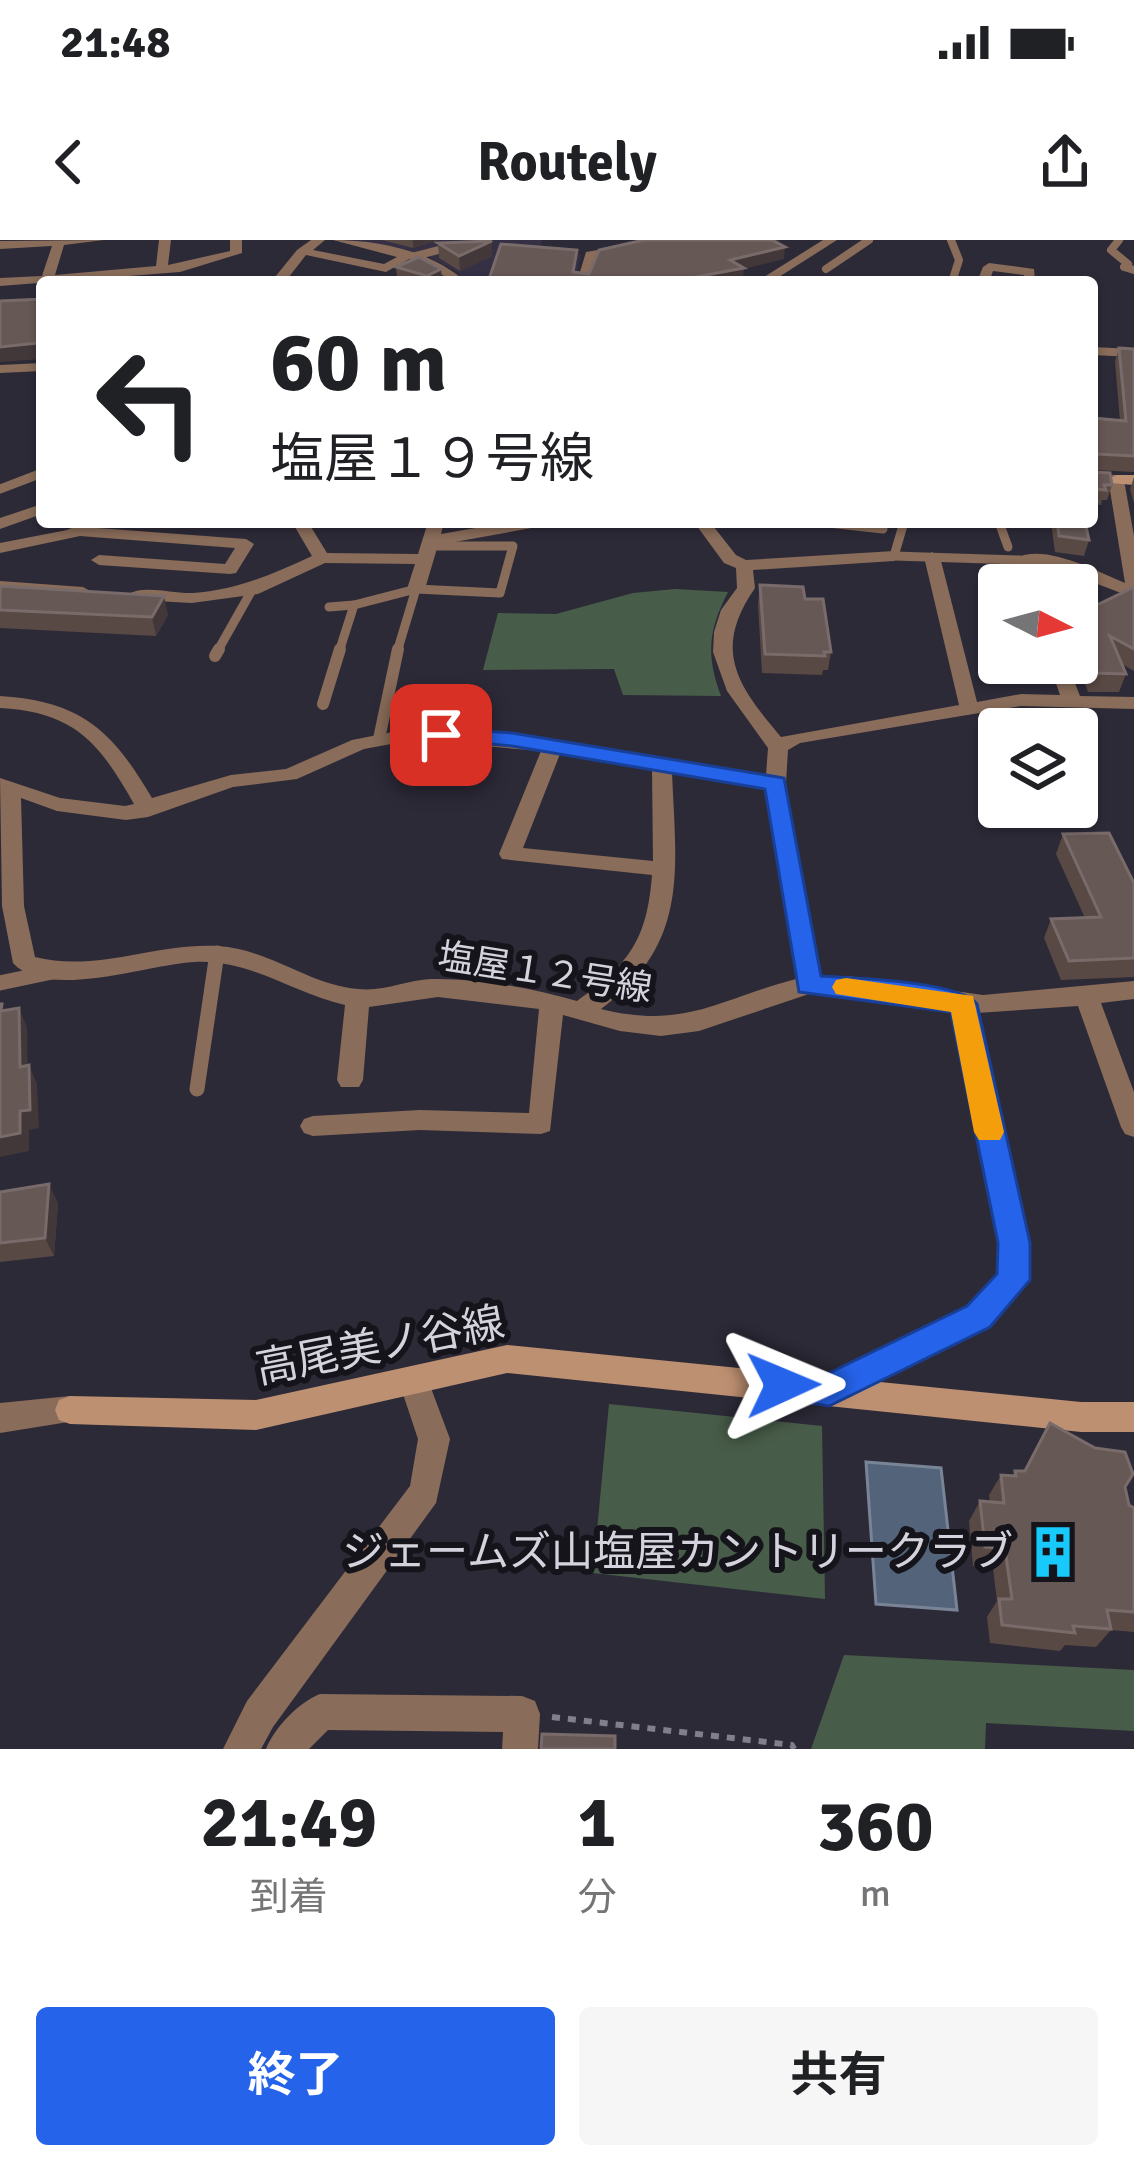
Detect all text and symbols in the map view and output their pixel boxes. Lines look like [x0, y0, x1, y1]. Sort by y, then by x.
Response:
text: 21:48 [60, 15, 170, 70]
icon: back [36, 129, 102, 195]
text: Routely [477, 129, 657, 196]
icon: share [1032, 129, 1098, 195]
text: 60 m [270, 311, 447, 415]
icon: left [72, 324, 228, 480]
text: 塩屋１９号線 [270, 426, 594, 493]
north arrow [978, 564, 1098, 684]
map controls [978, 564, 1098, 828]
pin [390, 684, 492, 786]
icon: arrive [408, 702, 474, 768]
button: layers [978, 708, 1098, 828]
street label: 塩屋１２号線 [435, 934, 655, 1012]
street label: 高尾美ノ谷線 [251, 1297, 509, 1395]
position arrow [720, 1322, 846, 1448]
building icon: ジェームズ山塩屋カントリークラブ [1024, 1523, 1082, 1581]
place label: ジェームズ山塩屋カントリークラブ [342, 1527, 1013, 1578]
text: 21:49 [200, 1778, 377, 1867]
text: 1 [578, 1778, 616, 1867]
text: 360 [817, 1782, 934, 1871]
text: m [860, 1869, 891, 1917]
text: 到着 [250, 1873, 328, 1921]
text: 分 [578, 1873, 617, 1921]
button: 終了 [36, 2007, 555, 2145]
button: 共有 [579, 2007, 1098, 2145]

